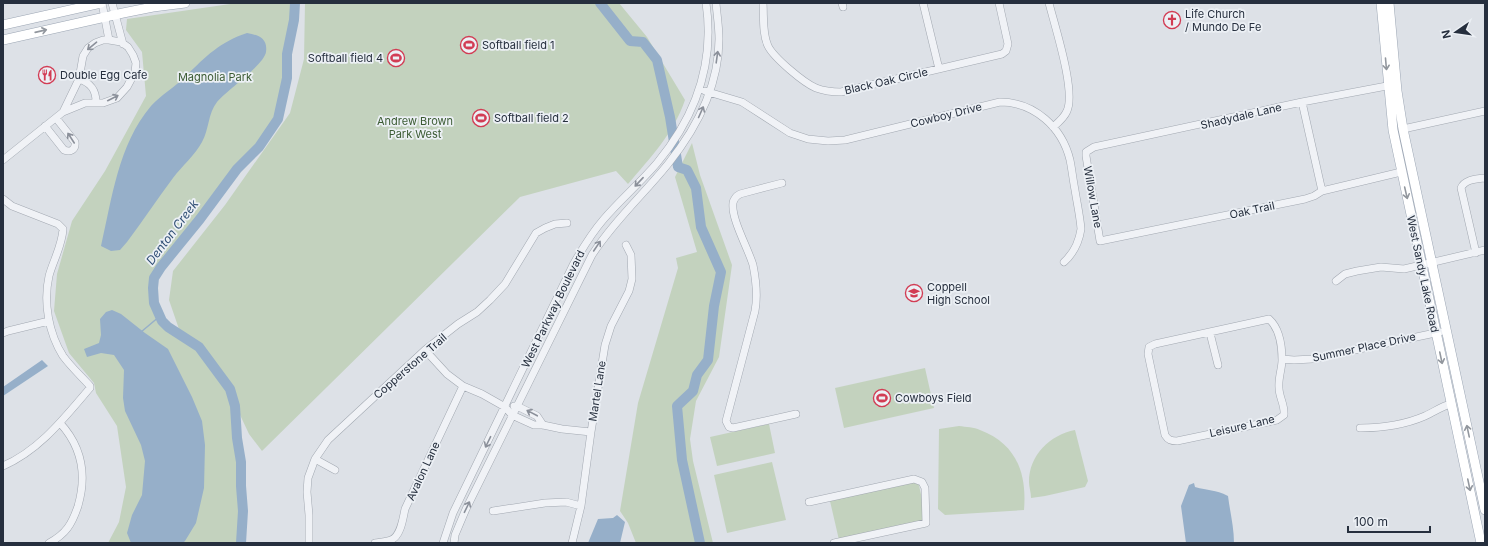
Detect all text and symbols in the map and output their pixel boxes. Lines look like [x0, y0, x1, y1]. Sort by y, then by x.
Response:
place label: Life Church / Mundo De Fe [1185, 7, 1261, 34]
church icon: Life Church / Mundo De Fe [1162, 10, 1182, 30]
north arrow [1436, 12, 1476, 52]
one-way arrow [34, 27, 47, 34]
text: N [1438, 29, 1454, 40]
sports icon: Softball field 1 [459, 35, 479, 55]
place label: Softball field 1 [482, 38, 555, 52]
one-way arrow [87, 42, 97, 51]
sports icon: Softball field 4 [386, 48, 406, 68]
place label: Softball field 4 [308, 51, 383, 65]
one-way arrow [713, 51, 721, 64]
one-way arrow [1382, 57, 1389, 70]
restaurant icon: Double Egg Cafe [37, 65, 57, 85]
street label: Black Oak Circle [843, 65, 929, 97]
place label: Double Egg Cafe [60, 68, 148, 82]
park label: Magnolia Park [178, 70, 252, 84]
one-way arrow [107, 94, 119, 101]
street label: Cowboy Drive [909, 99, 983, 131]
street label: Shadydale Lane [1199, 100, 1283, 132]
one-way arrow [698, 107, 705, 119]
sports icon: Softball field 2 [471, 108, 491, 128]
place label: Softball field 2 [494, 111, 569, 125]
park label: Andrew Brown Park West [377, 114, 453, 141]
one-way arrow [67, 132, 75, 144]
street label: Willow Lane [1081, 165, 1105, 229]
one-way arrow [634, 177, 644, 187]
one-way arrow [1402, 186, 1410, 199]
water label: Denton Creek [143, 196, 202, 268]
street label: Oak Trail [1228, 198, 1276, 222]
street label: West Sandy Lake Road [1404, 214, 1442, 334]
one-way arrow [593, 241, 601, 252]
street label: West Parkway Boulevard [518, 248, 588, 370]
place label: Coppell High School [927, 280, 990, 307]
school or university icon: Coppell High School [904, 283, 924, 303]
street label: Summer Place Drive [1311, 329, 1417, 365]
street label: Copperstone Trail [370, 330, 450, 402]
one-way arrow [1438, 351, 1446, 364]
street label: Martel Lane [585, 360, 609, 422]
sports icon: Cowboys Field [872, 388, 892, 408]
place label: Cowboys Field [895, 391, 972, 405]
one-way arrow [526, 409, 538, 417]
street label: Leisure Lane [1208, 412, 1276, 440]
one-way arrow [1463, 425, 1471, 438]
one-way arrow [484, 435, 491, 447]
street label: Avalon Lane [403, 439, 443, 503]
one-way arrow [1465, 478, 1473, 491]
one-way arrow [464, 501, 472, 513]
scale bar [1348, 508, 1430, 534]
text: 100 m [1354, 514, 1388, 529]

